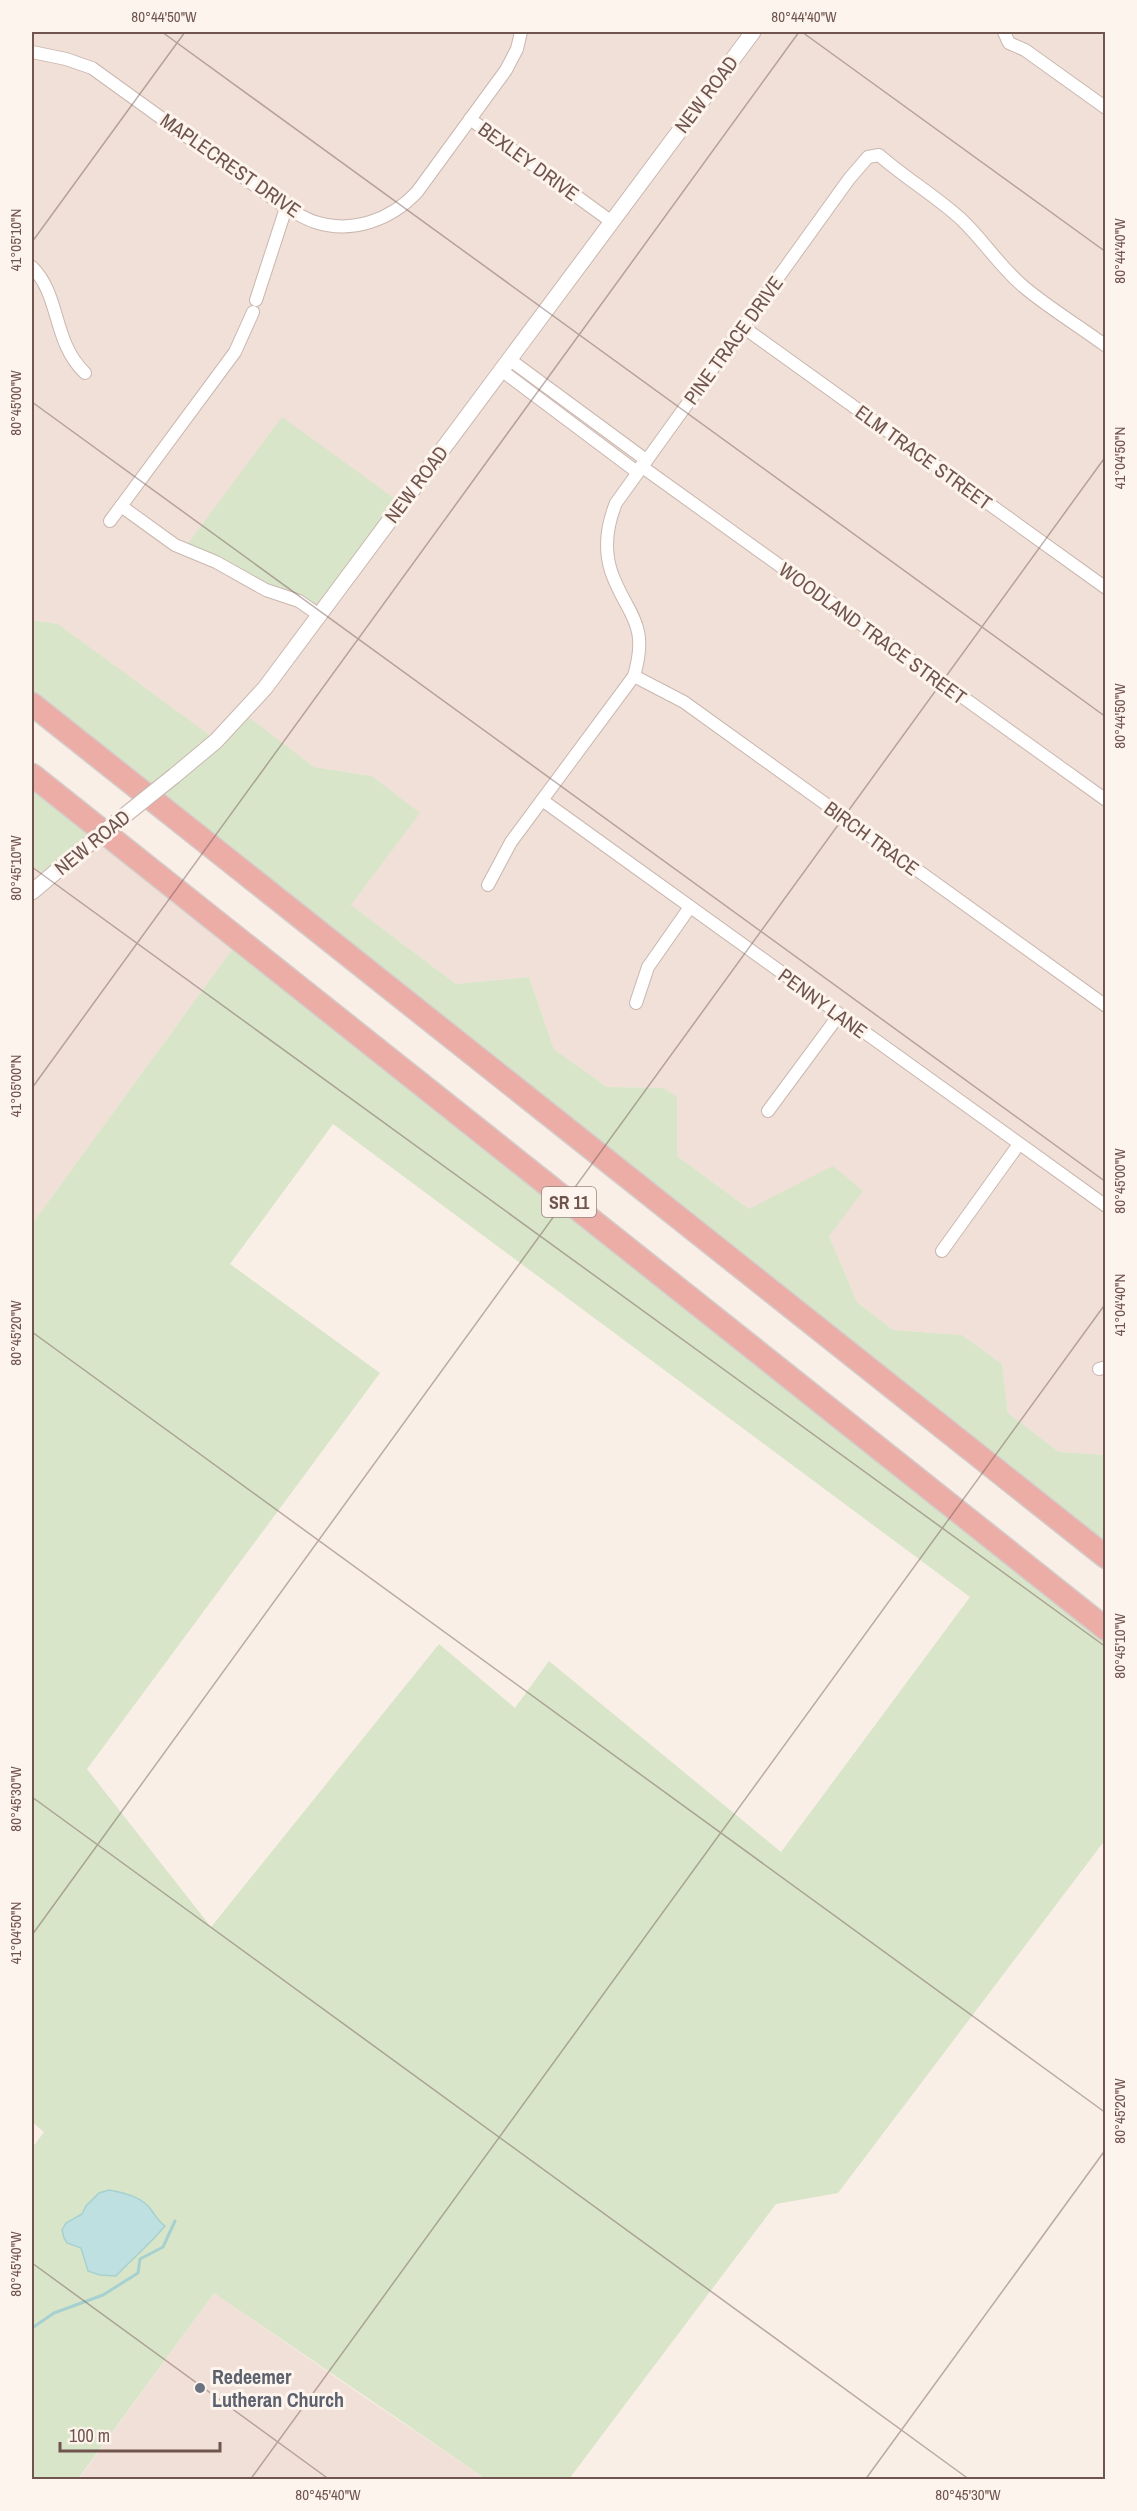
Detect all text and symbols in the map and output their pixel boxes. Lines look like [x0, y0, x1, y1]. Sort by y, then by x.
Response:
text: 80°44'50"W [131, 6, 197, 27]
text: 80°44'40"W [771, 6, 837, 27]
street label: NEW ROAD [668, 50, 744, 138]
street label: MAPLECREST DRIVE [155, 106, 307, 224]
street label: BEXLEY DRIVE [473, 115, 585, 207]
text: 41°05'10"N [5, 209, 26, 271]
text: 80°44'40"W [1109, 218, 1130, 284]
street label: PINE TRACE DRIVE [677, 270, 789, 410]
text: 80°45'00"W [5, 370, 26, 436]
street label: ELM TRACE STREET [850, 398, 998, 516]
text: 41°04'50"N [1109, 427, 1130, 489]
street label: NEW ROAD [378, 440, 454, 528]
street label: WOODLAND TRACE STREET [774, 556, 972, 710]
text: 80°44'50"W [1109, 683, 1130, 749]
street label: BIRCH TRACE [819, 794, 925, 882]
street label: NEW ROAD [48, 803, 136, 881]
text: 80°45'10"W [5, 835, 26, 901]
street label: PENNY LANE [773, 962, 873, 1044]
text: 41°05'00"N [5, 1055, 26, 1117]
text: 80°45'00"W [1109, 1148, 1130, 1214]
road number: SR 11 [542, 1187, 596, 1217]
text: 41°04'40"N [1109, 1274, 1130, 1336]
text: 80°45'20"W [5, 1300, 26, 1366]
text: 80°45'10"W [1109, 1613, 1130, 1679]
text: 80°45'30"W [5, 1766, 26, 1832]
text: 41°04'50"N [5, 1902, 26, 1964]
text: 80°45'20"W [1109, 2078, 1130, 2144]
text: 80°45'40"W [5, 2231, 26, 2297]
place label: Redeemer Lutheran Church [212, 2363, 344, 2413]
marker: Redeemer Lutheran Church [193, 2381, 207, 2395]
scale bar [60, 2415, 220, 2453]
text: 100 m [69, 2423, 110, 2448]
text: 80°45'40"W [295, 2484, 361, 2505]
text: 80°45'30"W [935, 2484, 1001, 2505]

